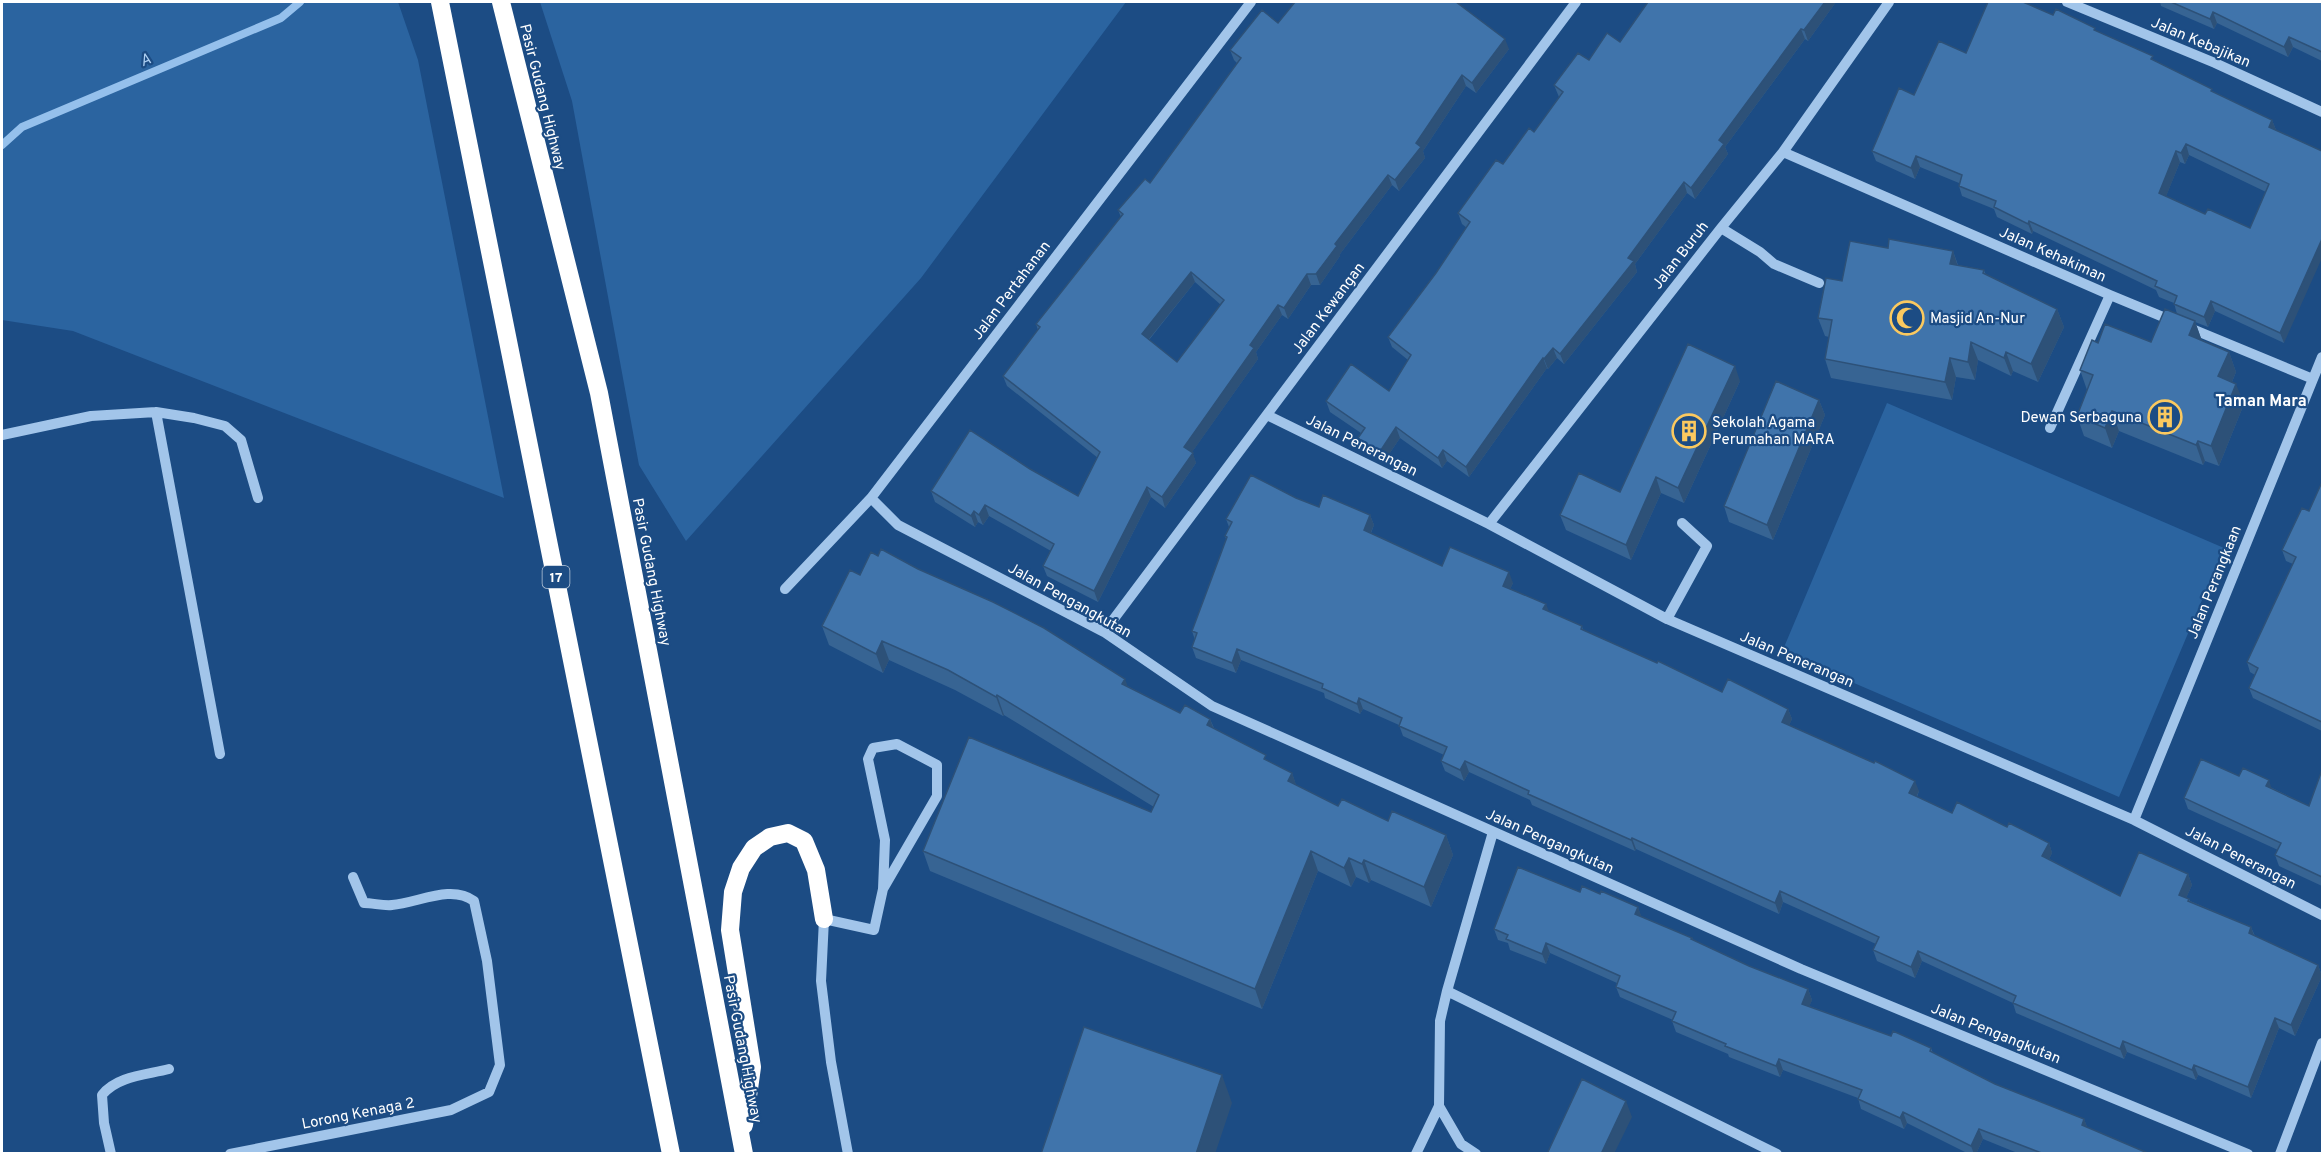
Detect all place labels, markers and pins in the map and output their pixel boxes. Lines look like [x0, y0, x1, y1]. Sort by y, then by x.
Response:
mosque icon: Masjid An-Nur [1889, 300, 1925, 336]
place label: Masjid An-Nur [1930, 310, 2025, 329]
building icon: Dewan Serbaguna [2147, 399, 2183, 435]
place label: Dewan Serbaguna [2021, 409, 2142, 428]
building icon: Sekolah Agama Perumahan MARA [1671, 413, 1707, 449]
place label: Sekolah Agama Perumahan MARA [1712, 414, 1835, 450]

